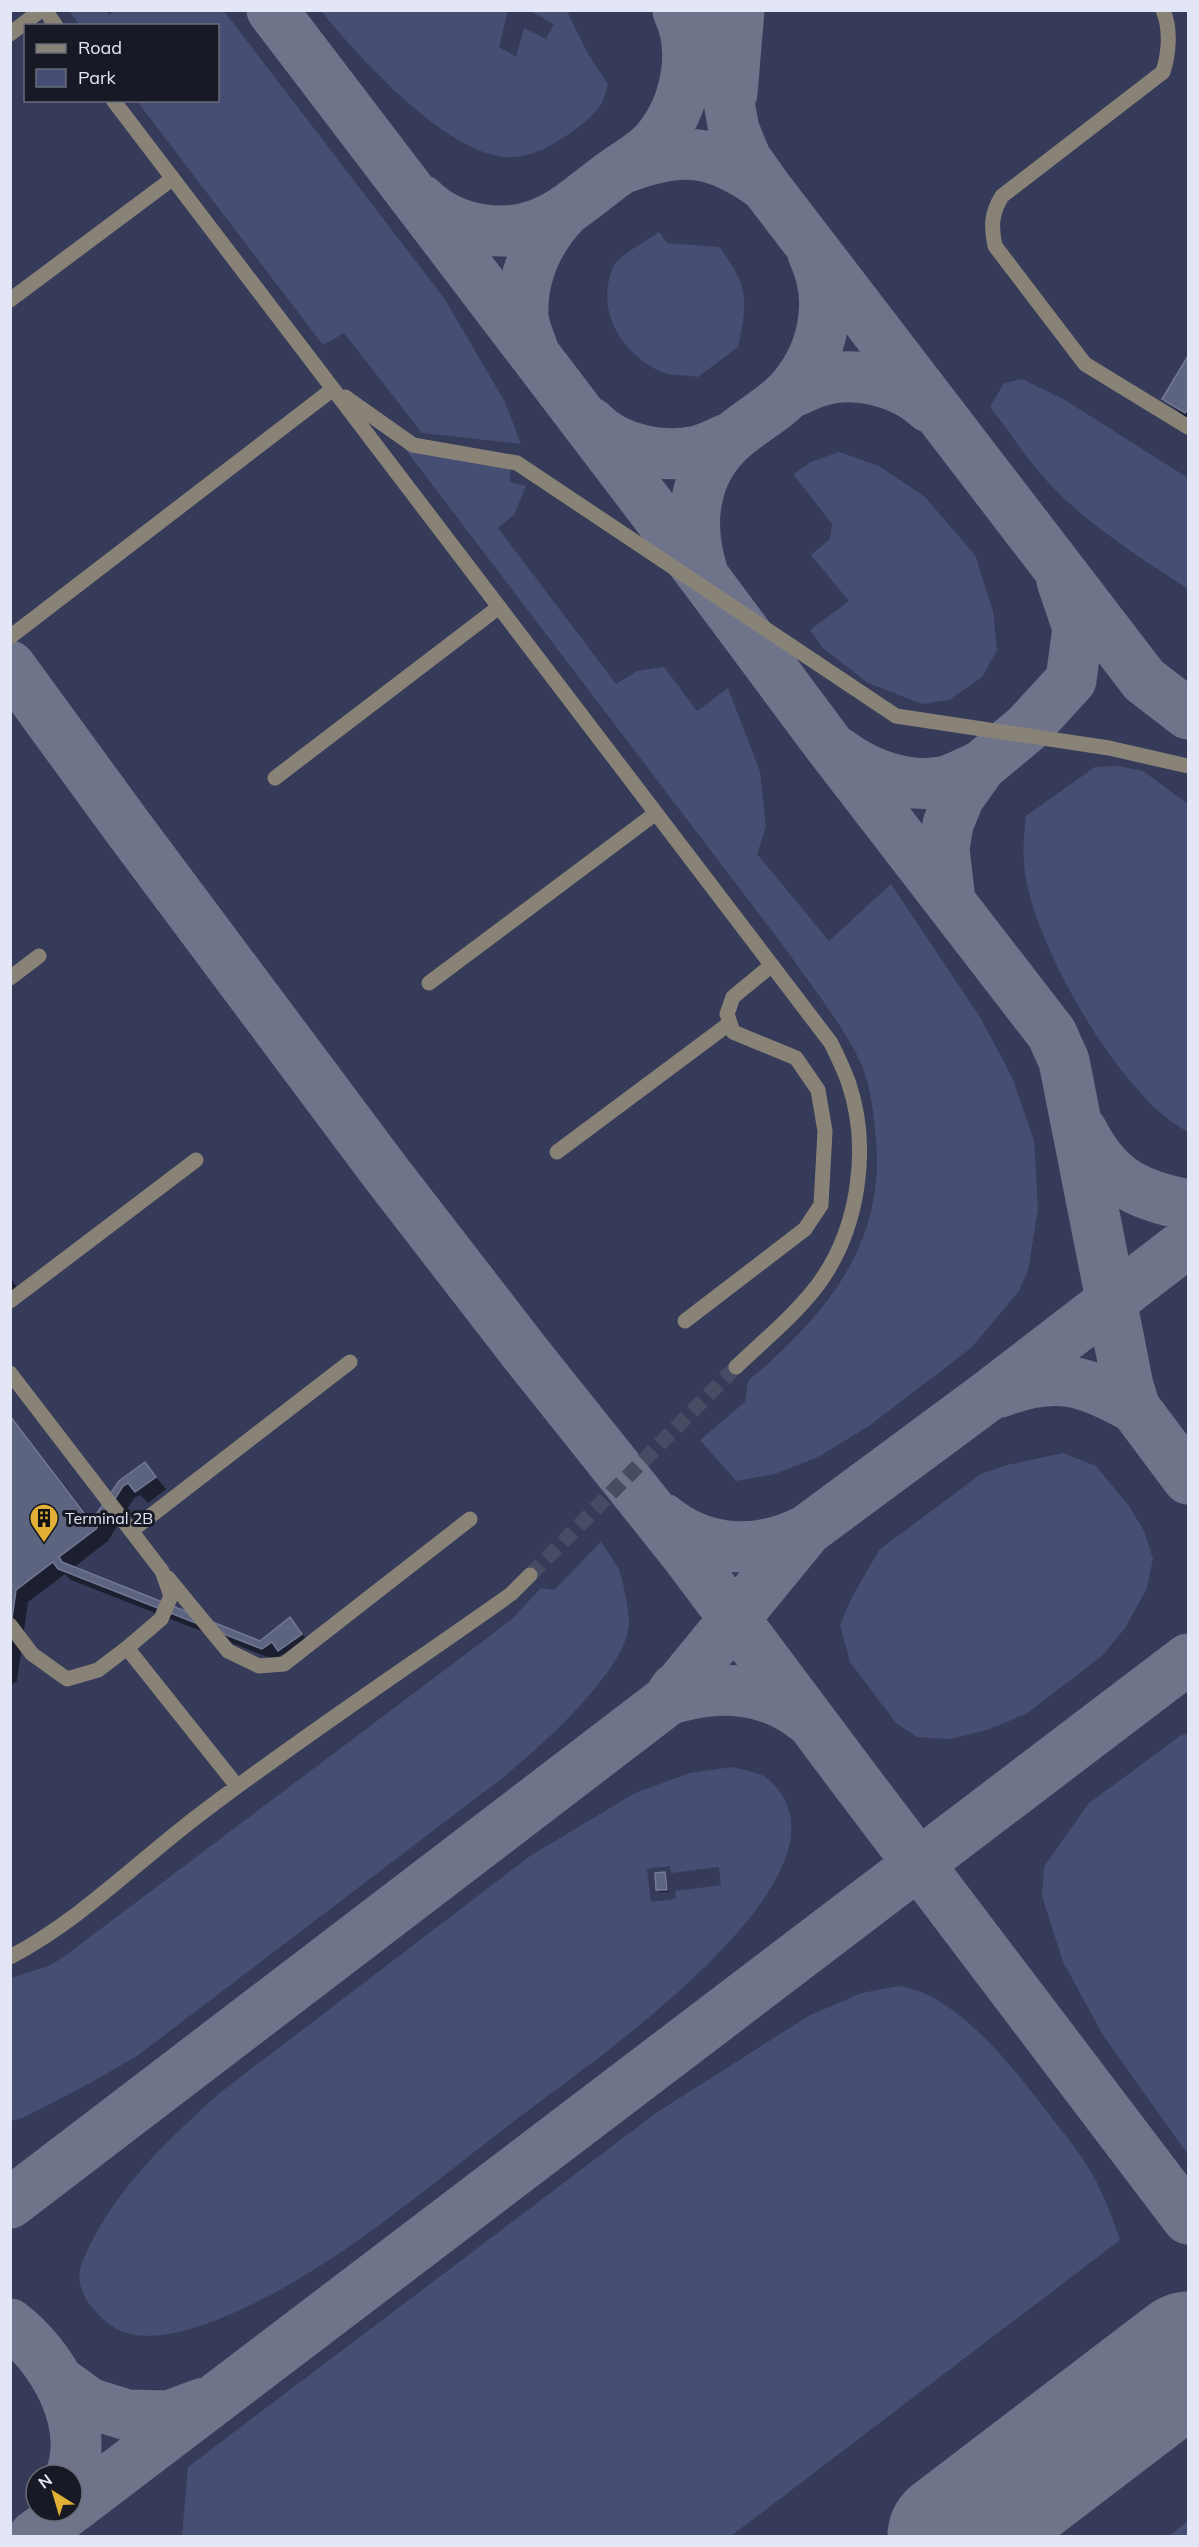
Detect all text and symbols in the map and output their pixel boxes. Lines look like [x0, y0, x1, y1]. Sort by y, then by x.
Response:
legend [24, 24, 219, 102]
text: Road [78, 36, 122, 59]
text: Park [78, 66, 117, 89]
building icon: Terminal 2B [28, 1502, 60, 1544]
place label: Terminal 2B [65, 1508, 153, 1528]
north arrow [24, 2463, 84, 2523]
text: N [34, 2469, 56, 2493]

